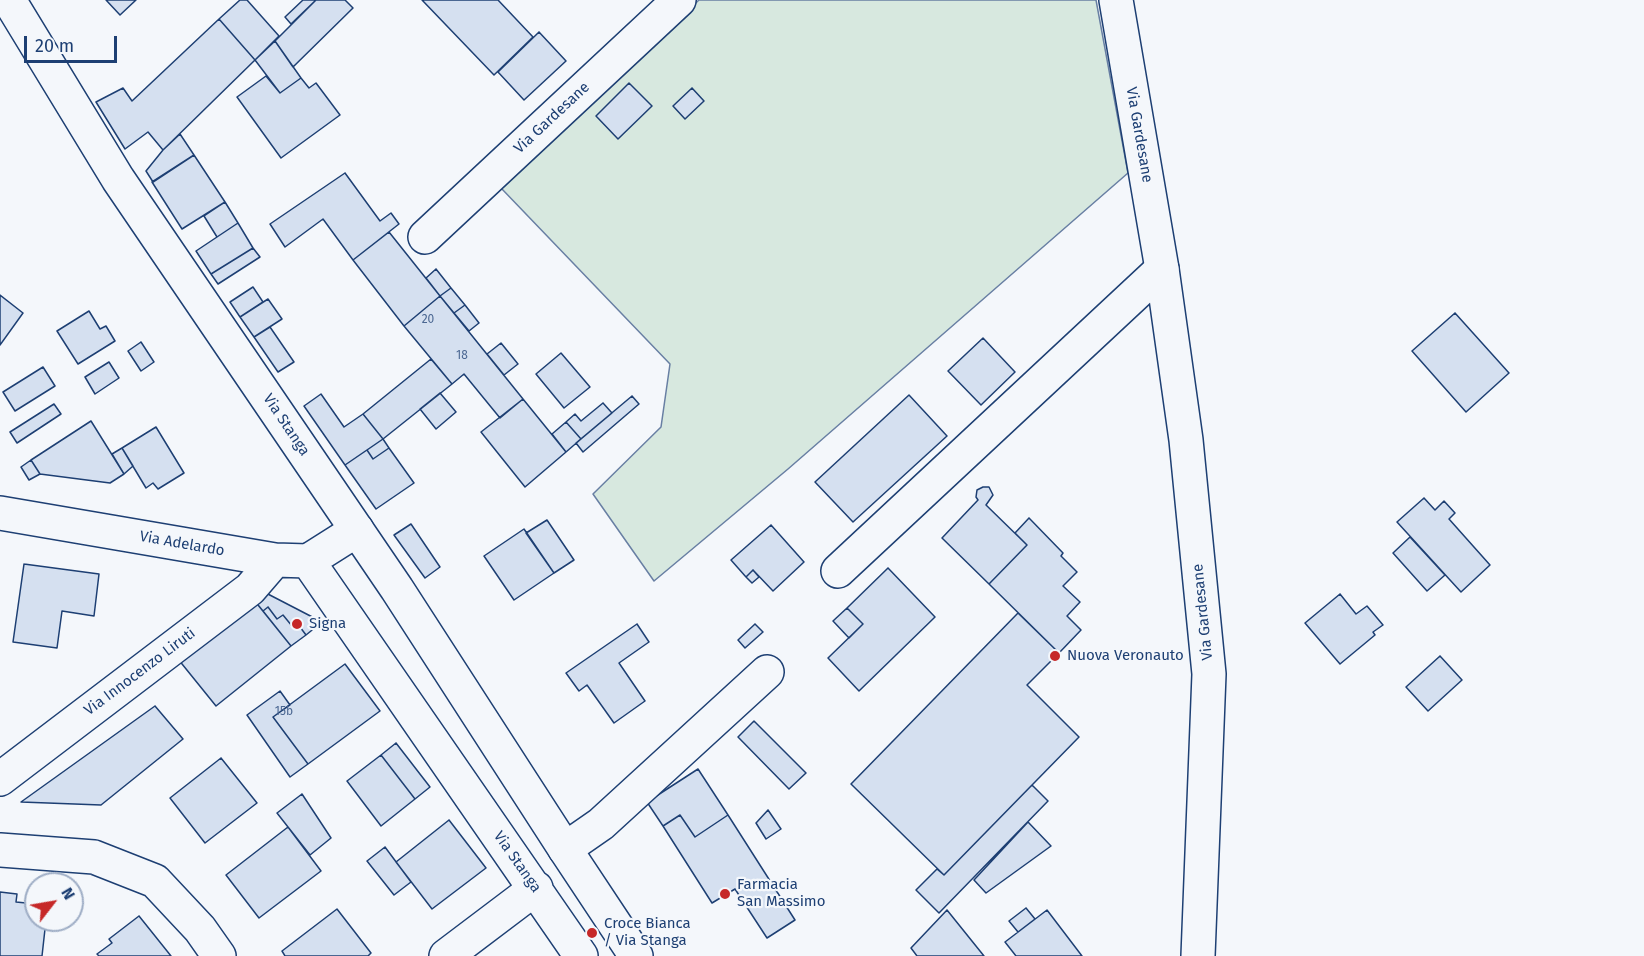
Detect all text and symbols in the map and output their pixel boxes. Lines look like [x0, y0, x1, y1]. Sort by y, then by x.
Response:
scale bar [27, 24, 120, 62]
text: 20 m [35, 35, 74, 57]
street label: Via Gardesane [510, 78, 594, 158]
street label: Via Gardesane [1122, 86, 1156, 184]
house number: 20 [422, 313, 434, 327]
house number: 18 [456, 349, 468, 363]
street label: Via Stanga [259, 391, 313, 459]
street label: Via Adelardo [138, 528, 226, 560]
street label: Via Gardesane [1189, 563, 1217, 661]
place label: Signa [309, 615, 346, 633]
marker: Signa [290, 617, 304, 631]
street label: Via Innocenzo Liruti [81, 624, 199, 720]
place label: Nuova Veronauto [1067, 647, 1184, 665]
marker: Nuova Veronauto [1048, 649, 1062, 663]
house number: 15b [275, 705, 293, 719]
street label: Via Stanga [489, 828, 545, 896]
north arrow [24, 872, 84, 932]
place label: Farmacia San Massimo [737, 876, 825, 911]
text: N [57, 884, 79, 903]
marker: Farmacia San Massimo [718, 887, 732, 901]
place label: Croce Bianca / Via Stanga [604, 915, 691, 950]
marker: Croce Bianca / Via Stanga [585, 926, 599, 940]

